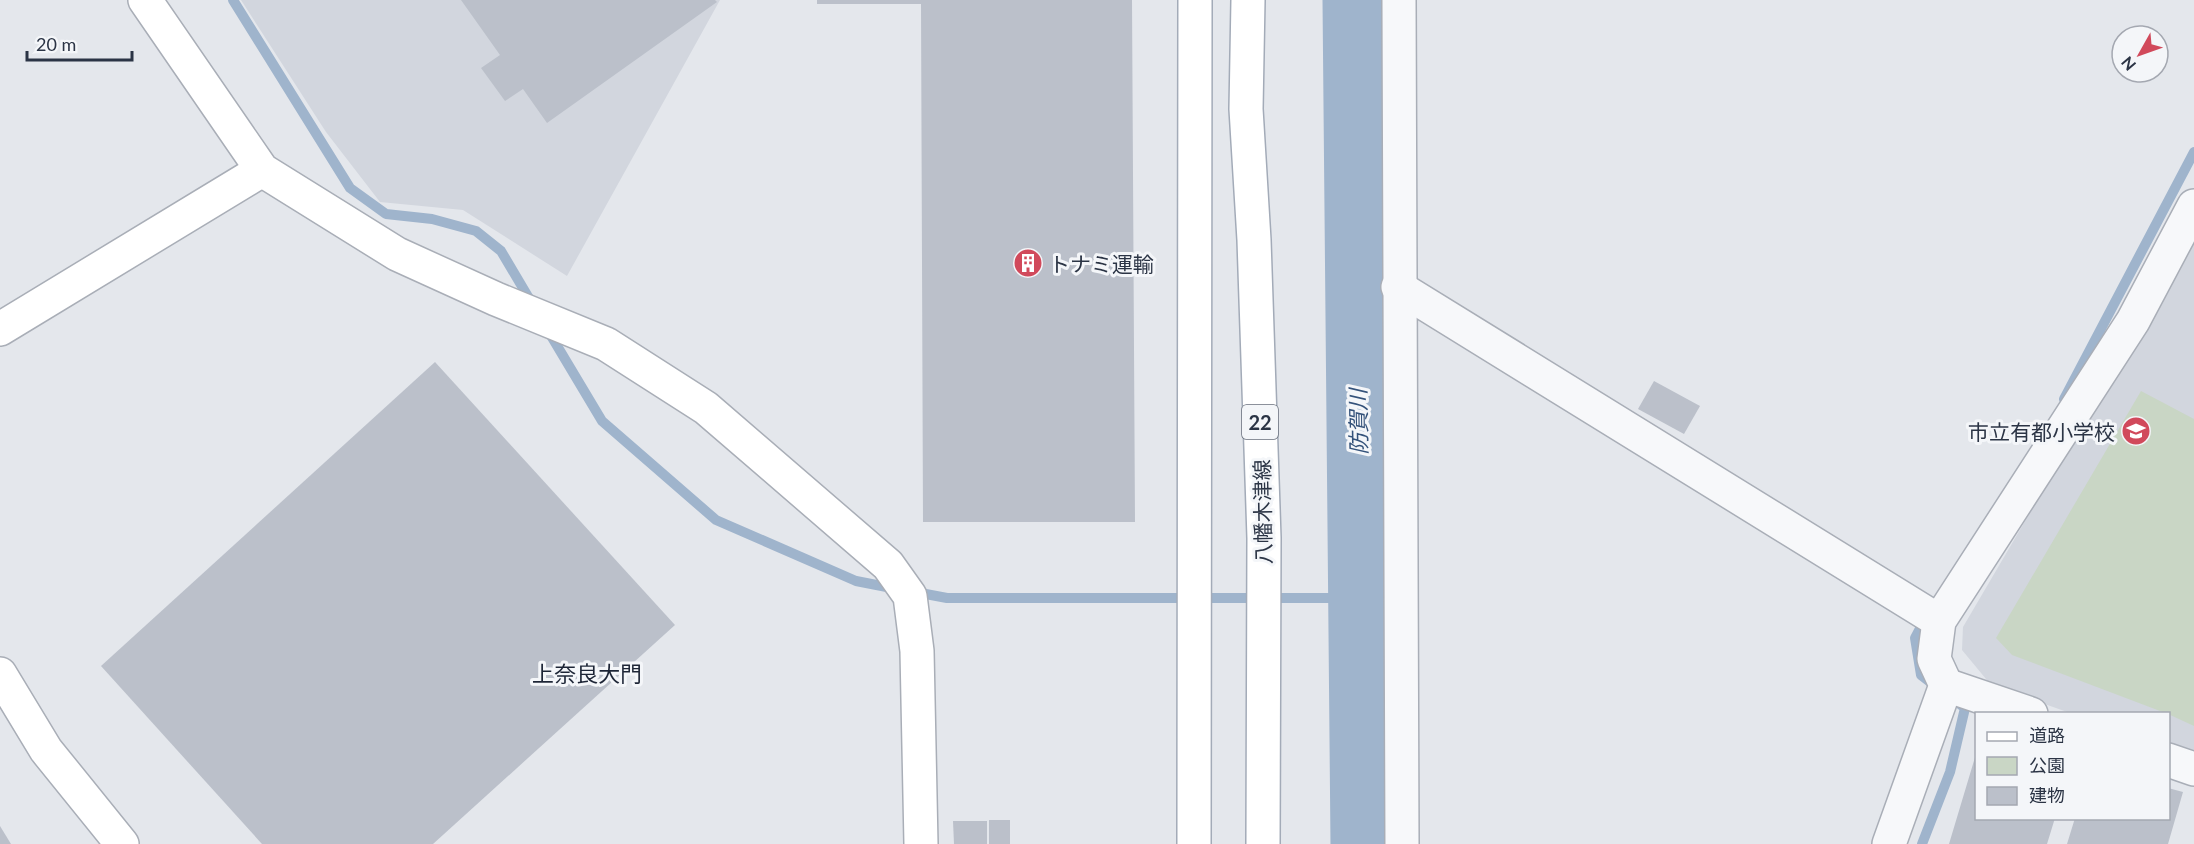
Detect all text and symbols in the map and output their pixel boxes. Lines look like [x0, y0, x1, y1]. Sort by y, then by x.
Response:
scale bar [27, 24, 132, 62]
north arrow [2110, 24, 2170, 84]
text: 20 m [36, 33, 76, 55]
text: N [2117, 53, 2139, 75]
building icon: トナミ運輸 [1012, 247, 1044, 279]
place label: トナミ運輸 [1049, 251, 1154, 276]
water label: 防賀川 [1344, 387, 1372, 455]
road number: 22 [1242, 405, 1278, 439]
school or university icon: 市立有都小学校 [2120, 415, 2152, 447]
place label: 市立有都小学校 [1968, 419, 2115, 444]
street label: 八幡木津線 [1249, 459, 1275, 565]
district label: 上奈良大門 [532, 660, 642, 687]
legend [1975, 712, 2170, 820]
text: 道路 [2029, 724, 2065, 746]
text: 公園 [2029, 754, 2065, 776]
text: 建物 [2029, 784, 2065, 806]

